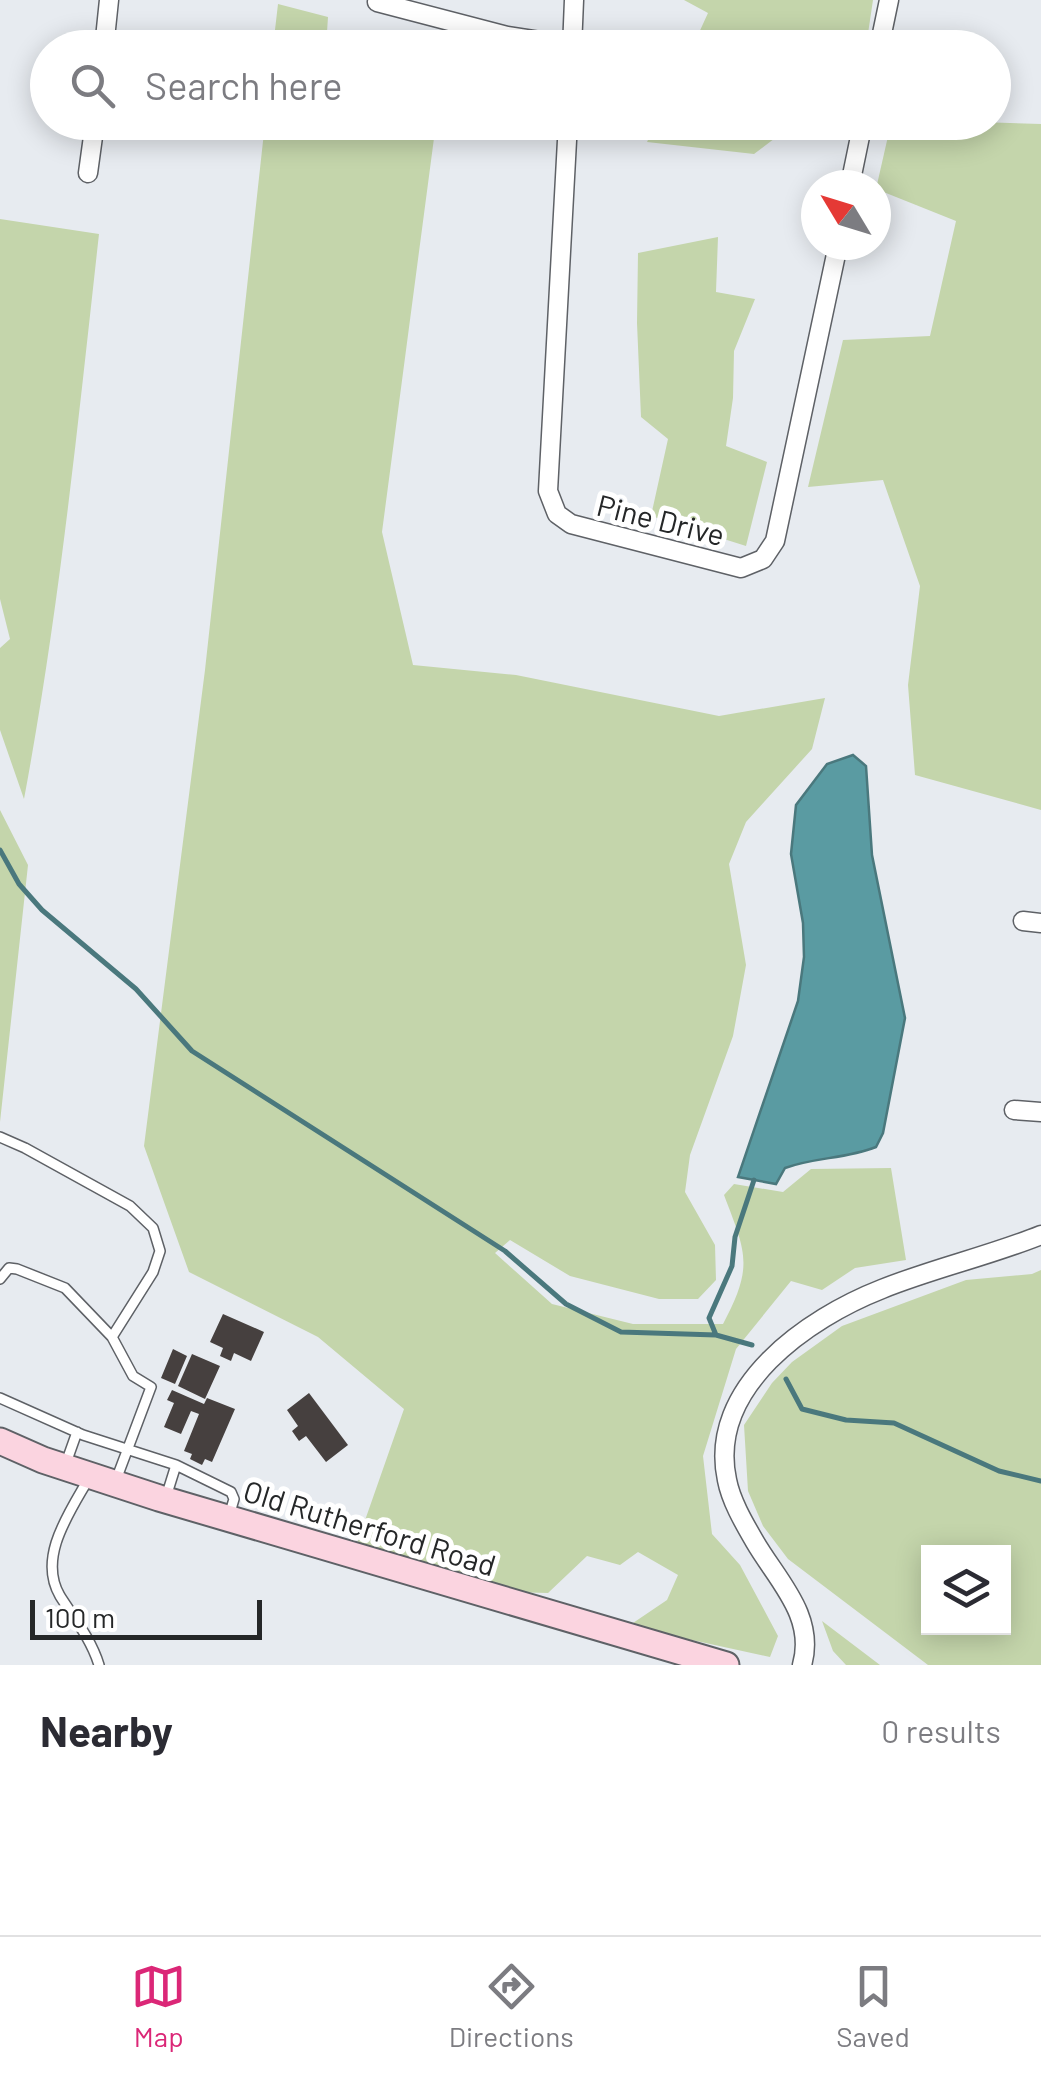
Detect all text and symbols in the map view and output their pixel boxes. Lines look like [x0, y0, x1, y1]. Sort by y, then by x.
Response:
search box [30, 30, 1011, 140]
icon: search [65, 58, 120, 113]
text: Search here [145, 62, 343, 108]
north arrow [801, 170, 891, 260]
street label: Pine Drive [593, 486, 729, 552]
street label: Old Rutherford Road [240, 1472, 500, 1582]
map controls [921, 1545, 1011, 1635]
button: layers [921, 1545, 1011, 1635]
scale bar [30, 1595, 262, 1640]
text: 100 m [45, 1600, 115, 1634]
text: Nearby [40, 1705, 173, 1755]
text: 0 results [881, 1711, 1001, 1749]
tab: Map [131, 1959, 186, 2053]
tab: Directions [449, 1959, 574, 2053]
tab: Saved [836, 1959, 910, 2053]

